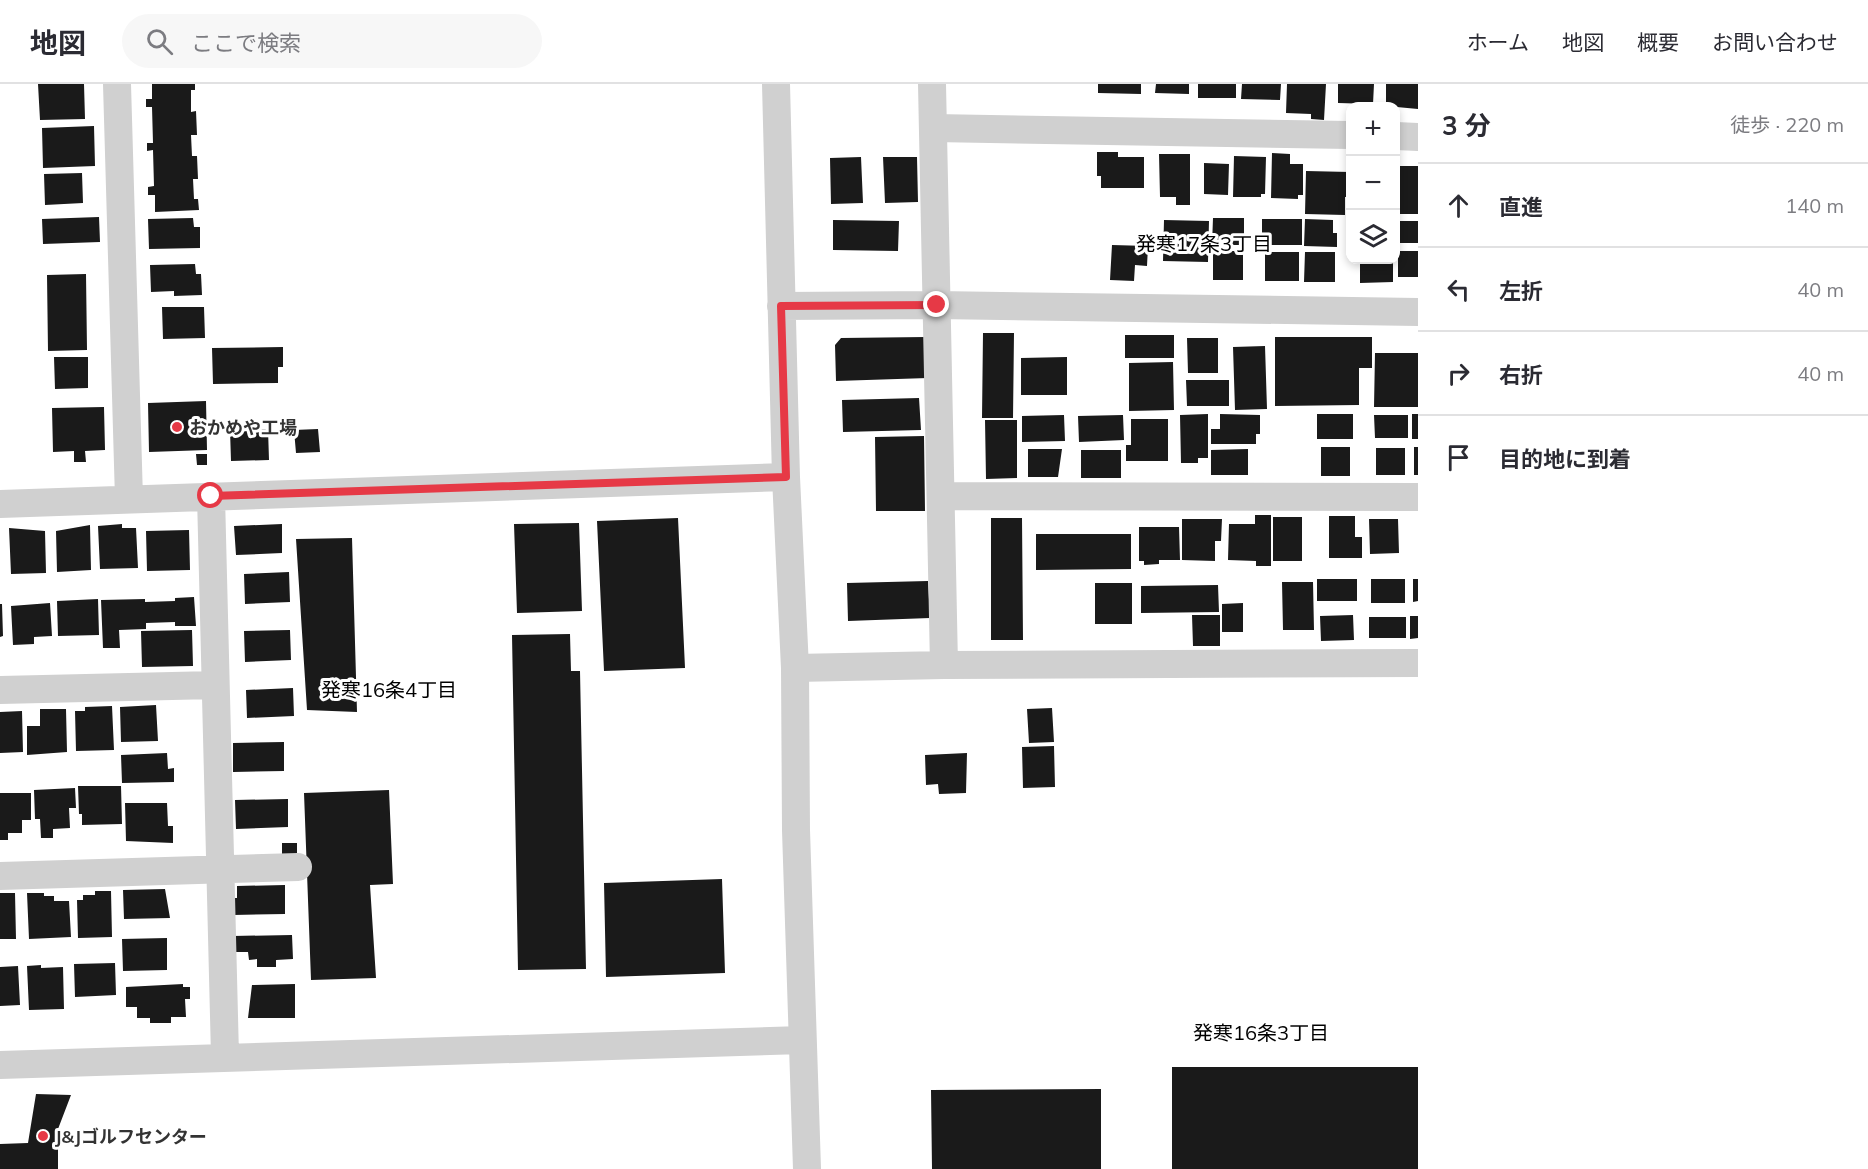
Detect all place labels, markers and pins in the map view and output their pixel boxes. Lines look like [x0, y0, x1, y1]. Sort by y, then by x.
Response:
place label: おかめや工場 [189, 416, 297, 439]
marker: おかめや工場 [170, 420, 184, 434]
place label: J&Jゴルフセンター [55, 1125, 207, 1148]
marker: J&Jゴルフセンター [36, 1129, 50, 1143]

